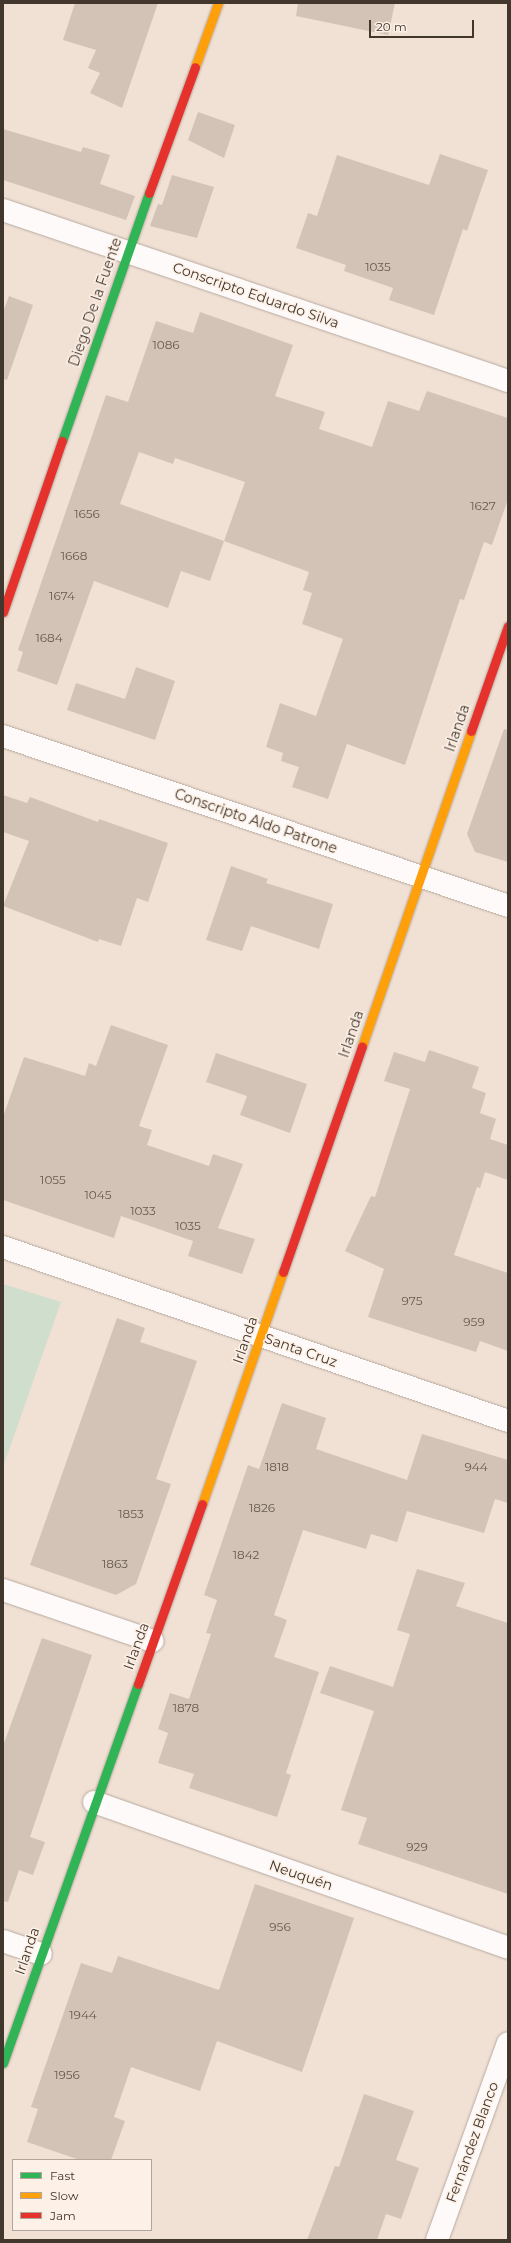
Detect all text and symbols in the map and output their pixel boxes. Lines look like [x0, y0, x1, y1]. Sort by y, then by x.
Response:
scale bar [371, 12, 476, 38]
text: 20 m [376, 19, 407, 34]
street label: Diego De la Fuente [65, 235, 125, 369]
street label: Conscripto Eduardo Silva [171, 259, 341, 331]
house number: 1035 [365, 260, 391, 274]
house number: 1086 [152, 338, 180, 352]
house number: 1627 [470, 499, 496, 513]
house number: 1656 [74, 507, 100, 521]
house number: 1668 [61, 549, 87, 563]
house number: 1674 [49, 589, 75, 603]
house number: 1684 [35, 631, 63, 645]
street label: Irlanda [441, 702, 473, 754]
street label: Conscripto Aldo Patrone [172, 785, 340, 857]
street label: Irlanda [335, 1008, 367, 1060]
house number: 1055 [40, 1173, 66, 1187]
house number: 1045 [85, 1188, 111, 1202]
house number: 1033 [130, 1204, 156, 1218]
house number: 1035 [175, 1219, 201, 1233]
house number: 975 [402, 1294, 422, 1308]
street label: Irlanda [229, 1314, 261, 1366]
house number: 959 [463, 1315, 485, 1329]
street label: Santa Cruz [262, 1330, 340, 1370]
house number: 1818 [265, 1460, 289, 1474]
house number: 944 [464, 1460, 488, 1474]
house number: 1826 [249, 1501, 275, 1515]
house number: 1853 [118, 1507, 144, 1521]
house number: 1842 [233, 1548, 259, 1562]
house number: 1863 [102, 1557, 128, 1571]
street label: Irlanda [120, 1620, 152, 1672]
house number: 1878 [173, 1701, 199, 1715]
house number: 929 [406, 1840, 428, 1854]
street label: Neuquén [267, 1856, 335, 1894]
house number: 956 [269, 1920, 291, 1934]
street label: Irlanda [11, 1925, 43, 1977]
house number: 1944 [69, 2008, 97, 2022]
house number: 1956 [54, 2068, 80, 2082]
street label: Fernández Blanco [442, 2079, 502, 2205]
legend [12, 2159, 152, 2231]
text: Fast [50, 2168, 75, 2183]
text: Slow [50, 2188, 79, 2203]
text: Jam [50, 2208, 76, 2223]

